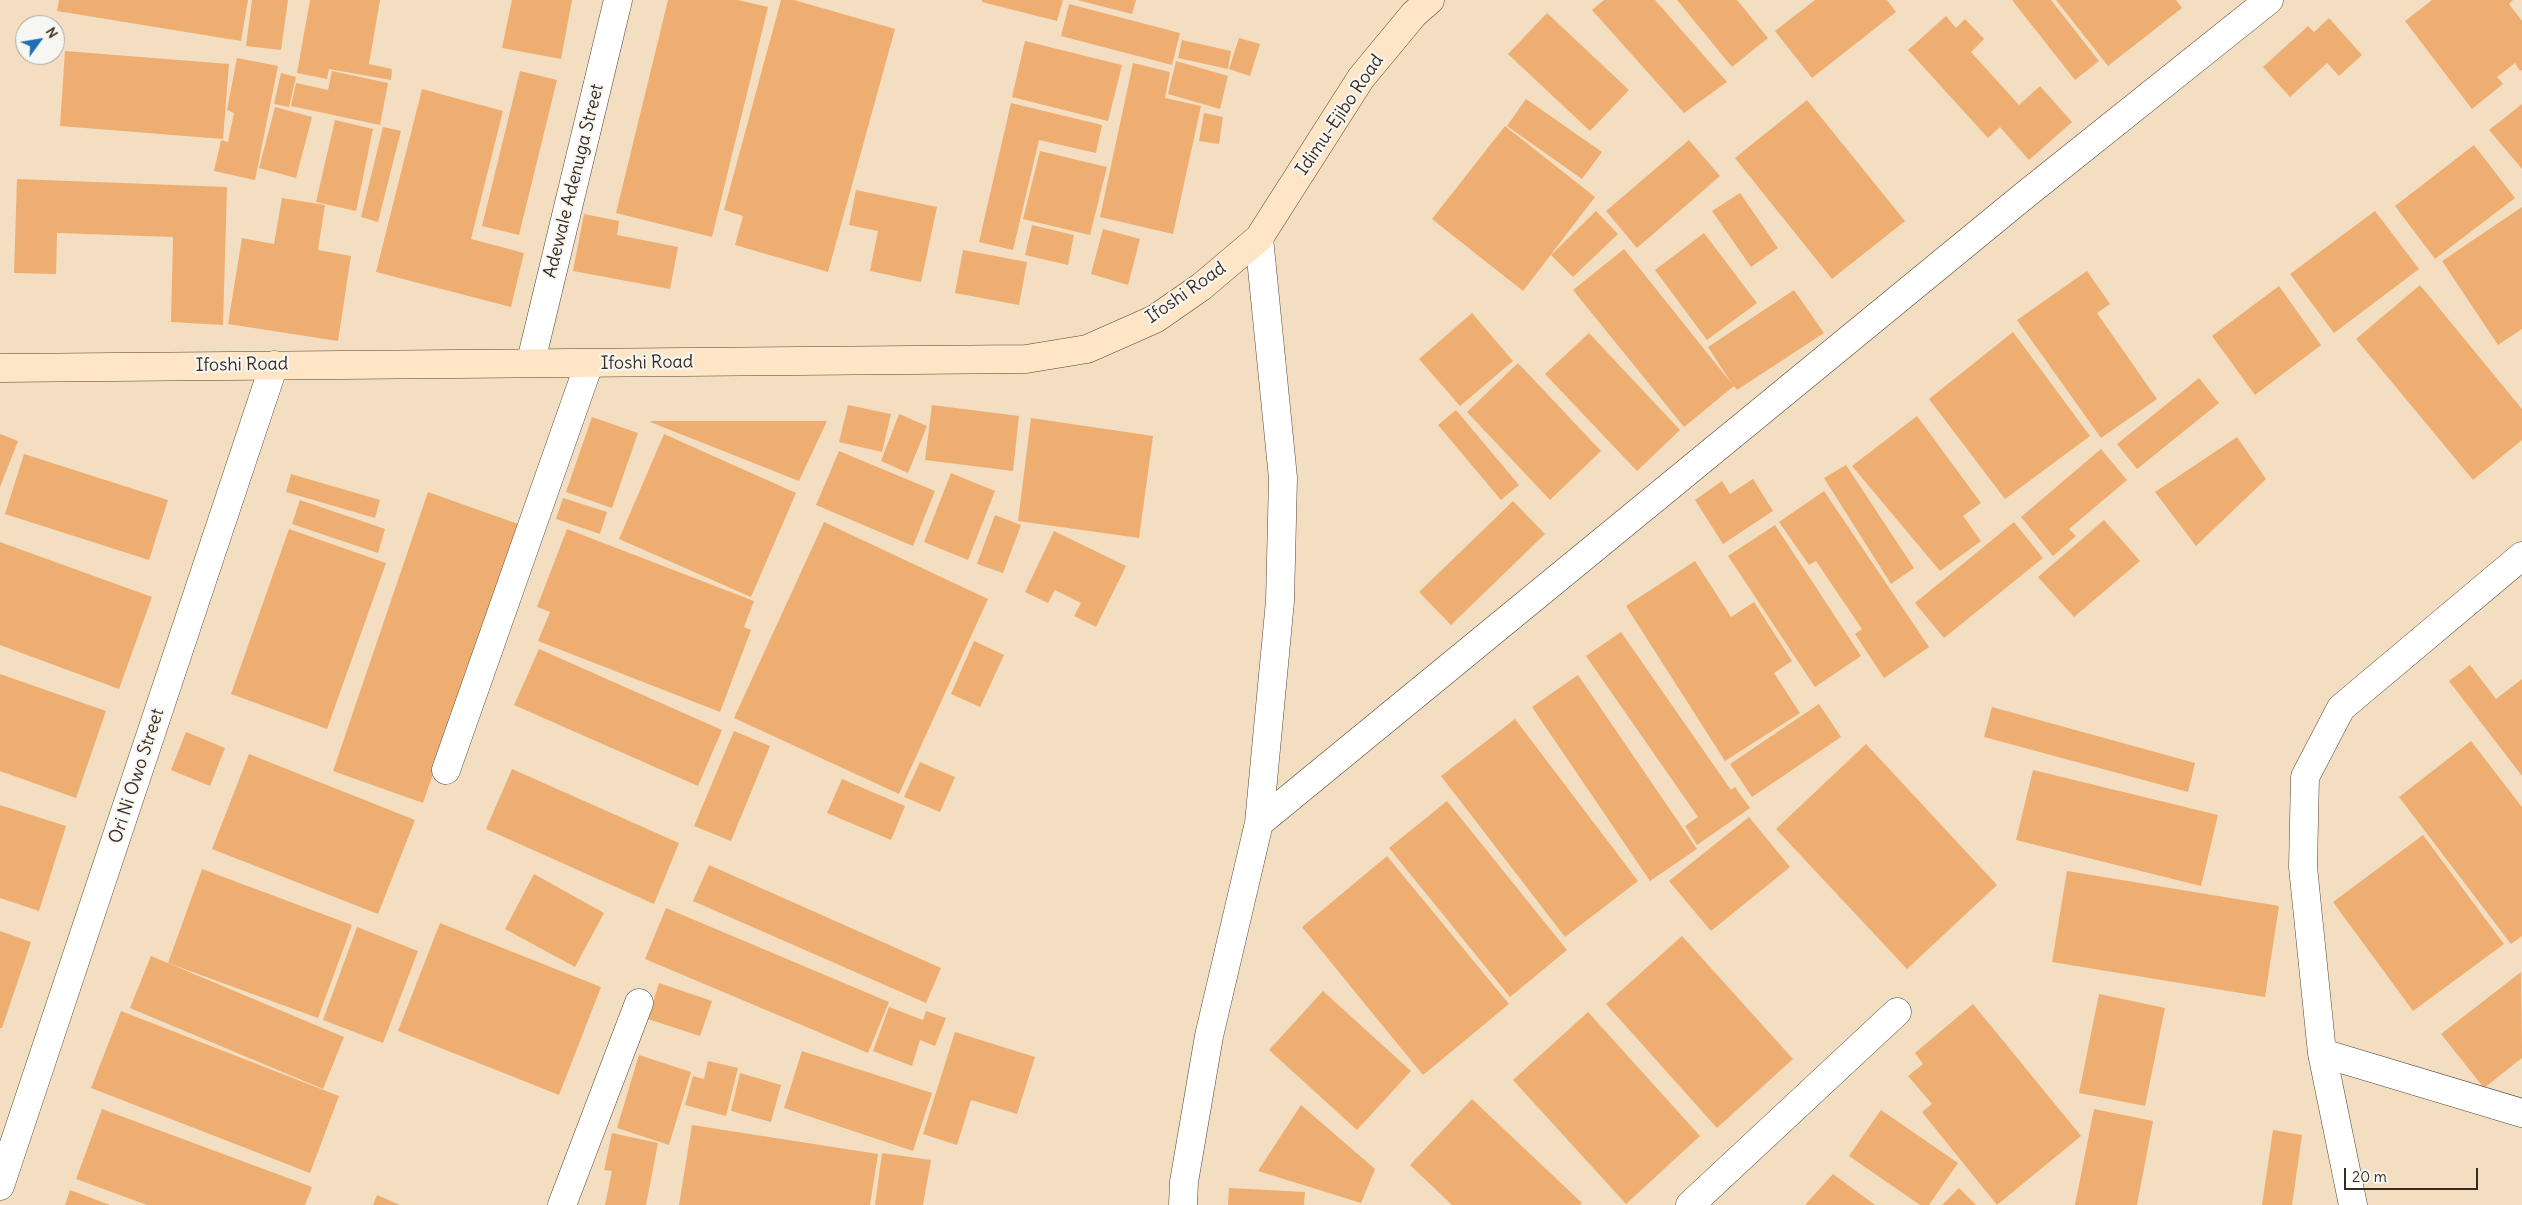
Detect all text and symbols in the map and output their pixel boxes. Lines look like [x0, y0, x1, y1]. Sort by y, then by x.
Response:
north arrow [15, 15, 65, 65]
text: N [42, 24, 62, 41]
street label: Idimu-Ejibo Road [1292, 51, 1388, 179]
street label: Adewale Adenuga Street [539, 82, 609, 280]
street label: Ifoshi Road [1142, 258, 1230, 328]
street label: Ifoshi Road [601, 351, 693, 375]
street label: Ifoshi Road [196, 353, 288, 377]
street label: Ori Ni Owo Street [105, 706, 169, 846]
scale bar [2347, 1158, 2481, 1190]
text: 20 m [2352, 1167, 2387, 1186]

